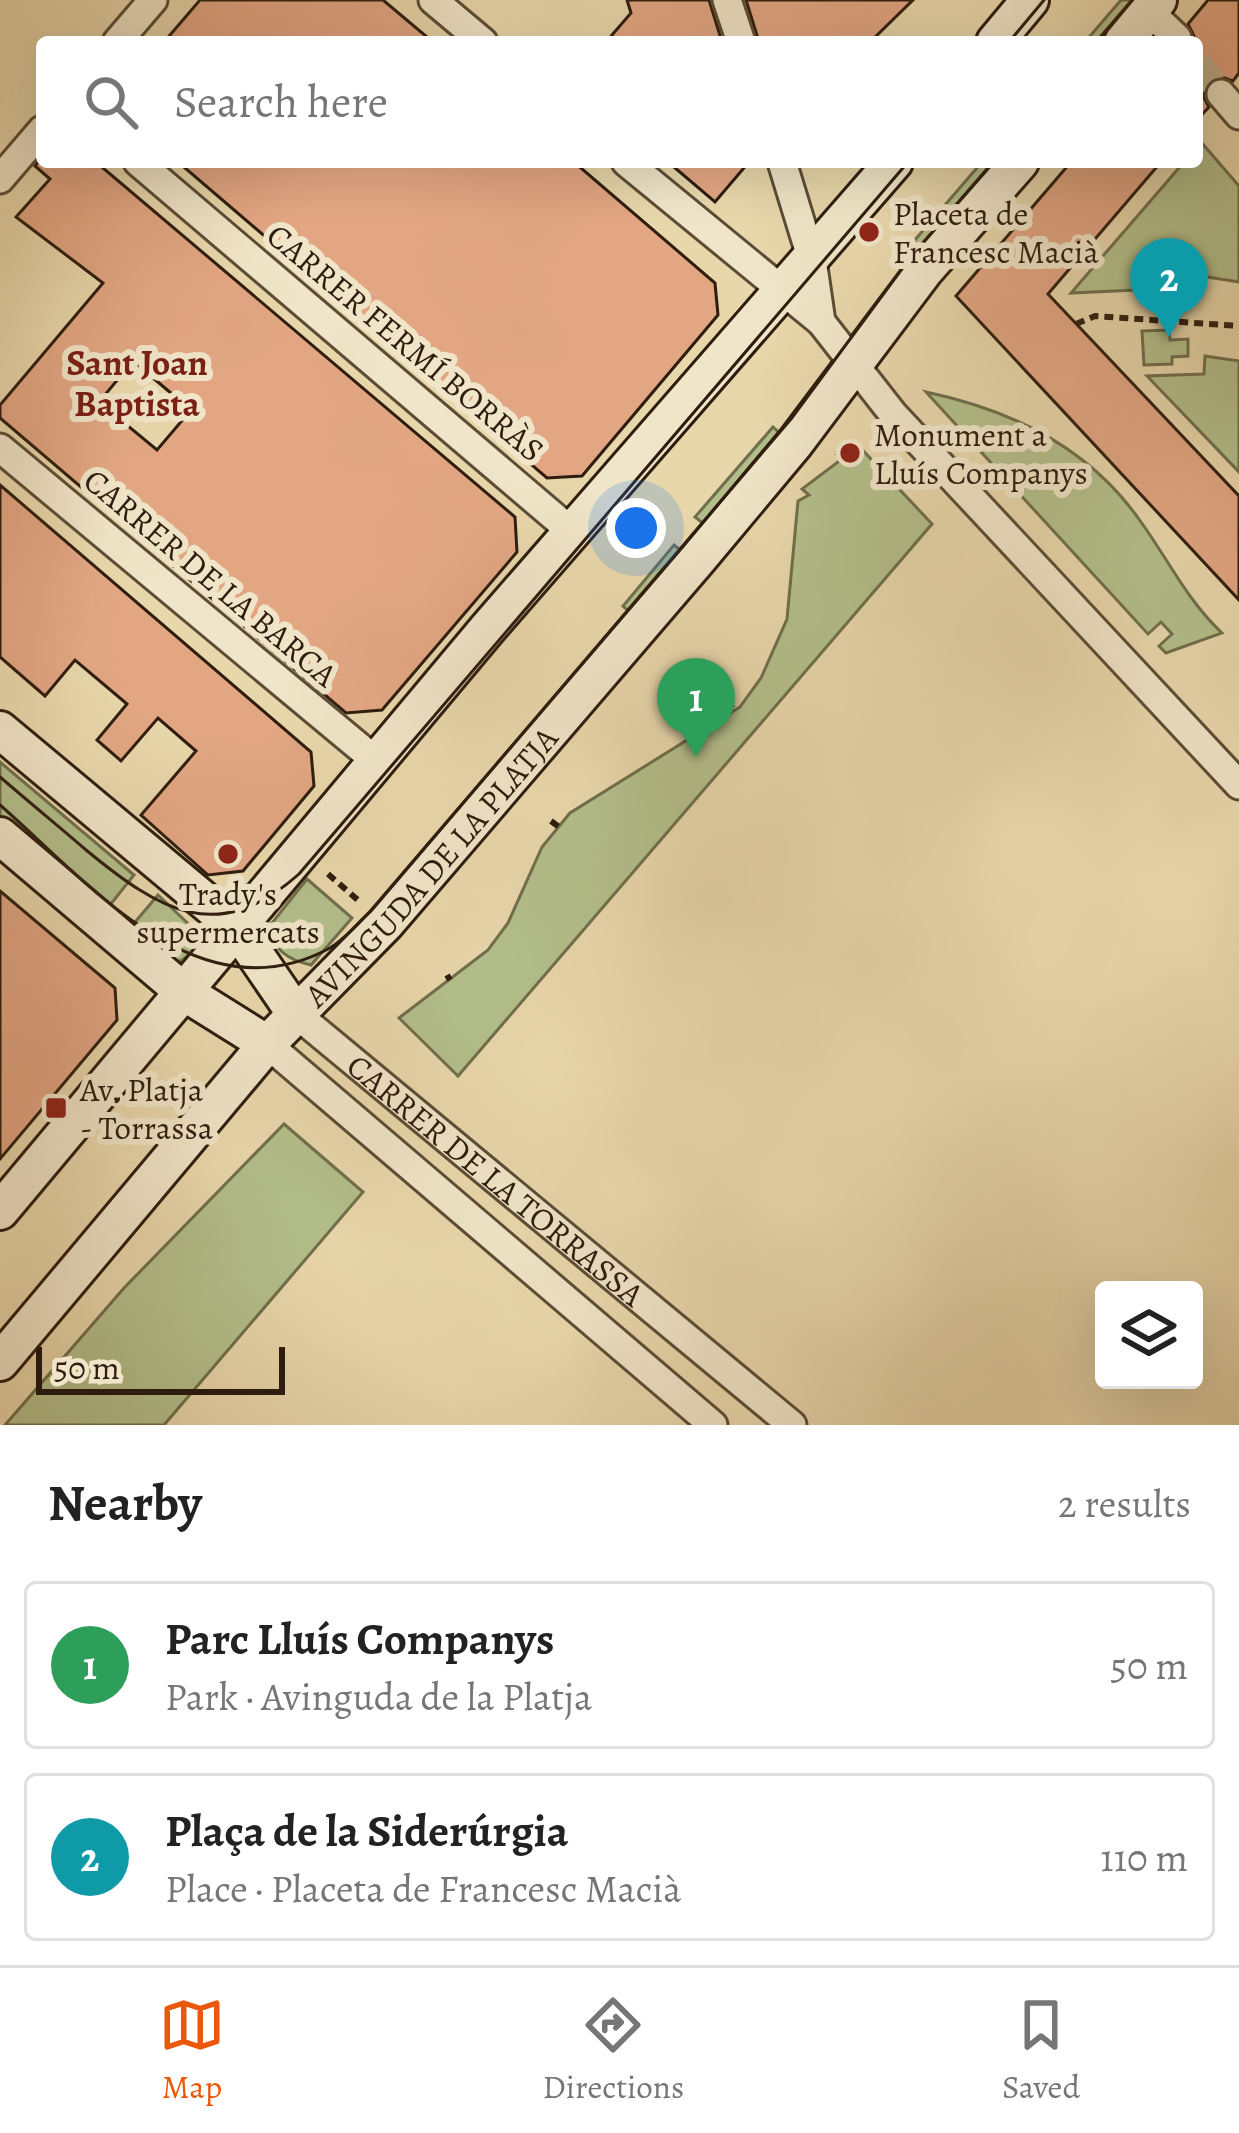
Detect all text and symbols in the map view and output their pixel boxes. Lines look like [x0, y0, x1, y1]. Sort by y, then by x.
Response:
search box [36, 36, 1203, 168]
icon: search [78, 69, 144, 135]
text: Search here [174, 71, 388, 133]
place label: Placeta de Francesc Macià [893, 191, 1099, 274]
street label: CARRER FERMÍ BORRÀS [258, 213, 554, 472]
marker: Placeta de Francesc Macià [856, 219, 882, 245]
pin: 2 [1130, 238, 1208, 337]
district label: Sant Joan Baptista [66, 338, 208, 428]
place label: Monument a Lluís Companys [874, 412, 1088, 495]
marker: Monument a Lluís Companys [837, 440, 863, 466]
street label: CARRER DE LA BARCA [74, 458, 347, 697]
your location [606, 498, 666, 558]
pin: 1 [657, 658, 735, 757]
street label: AVINGUDA DE LA PLATJA [293, 716, 568, 1017]
marker: Trady's supermercats [215, 841, 241, 867]
place label: Trady's supermercats [136, 871, 320, 954]
street label: CARRER DE LA TORRASSA [337, 1043, 654, 1317]
place label: Av. Platja - Torrassa [79, 1067, 214, 1150]
marker: Av. Platja - Torrassa [43, 1095, 69, 1121]
map controls [1095, 1281, 1203, 1389]
button: layers [1095, 1281, 1203, 1389]
scale bar [36, 1341, 285, 1394]
text: 50 m [54, 1345, 120, 1390]
text: Nearby [48, 1468, 202, 1538]
text: 2 results [1058, 1477, 1191, 1530]
text: Parc Lluís Companys [165, 1608, 554, 1670]
text: 1 [83, 1639, 97, 1692]
text: 50 m [1110, 1639, 1188, 1692]
text: Park · Avinguda de la Platja [165, 1670, 592, 1723]
text: Plaça de la Siderúrgia [165, 1800, 568, 1862]
text: 2 [81, 1831, 99, 1884]
text: 110 m [1100, 1831, 1188, 1884]
text: Place · Placeta de Francesc Macià [165, 1862, 681, 1915]
tab: Map [159, 1992, 225, 2109]
tab: Directions [543, 1992, 684, 2109]
tab: Saved [1002, 1992, 1080, 2109]

